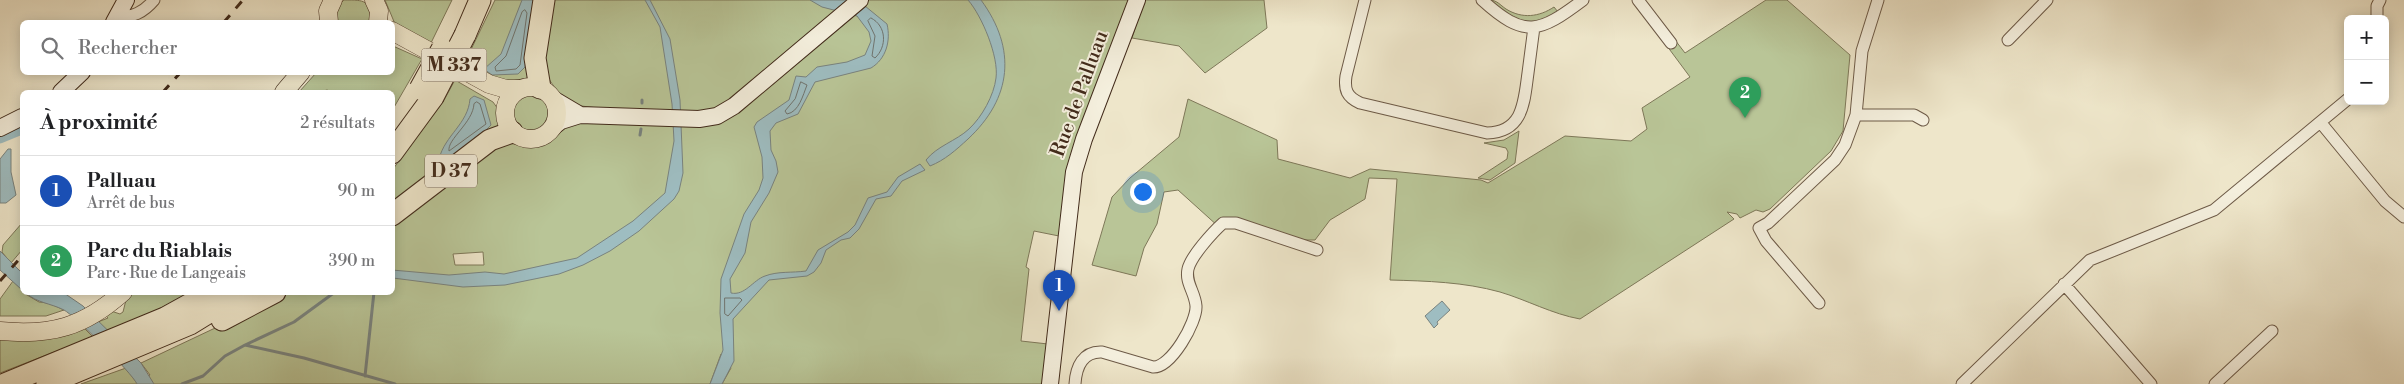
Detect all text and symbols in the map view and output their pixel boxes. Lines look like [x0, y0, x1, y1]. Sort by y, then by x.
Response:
map controls [2344, 15, 2389, 105]
button: + [2344, 15, 2389, 60]
search box [20, 20, 395, 75]
street label: Rue de Palluau [1046, 27, 1115, 161]
icon: search [38, 34, 66, 62]
text: Rechercher [78, 36, 177, 60]
road number: M 337 [422, 48, 486, 82]
button: − [2344, 60, 2389, 105]
pin: 2 [1729, 77, 1761, 118]
text: À proximité [40, 110, 157, 136]
text: 2 résultats [300, 113, 375, 133]
road number: D 37 [425, 154, 477, 188]
text: Palluau [87, 169, 156, 193]
your location [1130, 179, 1156, 205]
text: 1 [52, 181, 60, 201]
text: 90 m [337, 181, 375, 201]
text: Arrêt de bus [87, 193, 175, 213]
text: Parc du Riablais [87, 239, 232, 263]
text: 2 [51, 251, 61, 271]
text: 390 m [329, 251, 375, 271]
text: Parc · Rue de Langeais [87, 263, 246, 283]
pin: 1 [1043, 270, 1075, 311]

